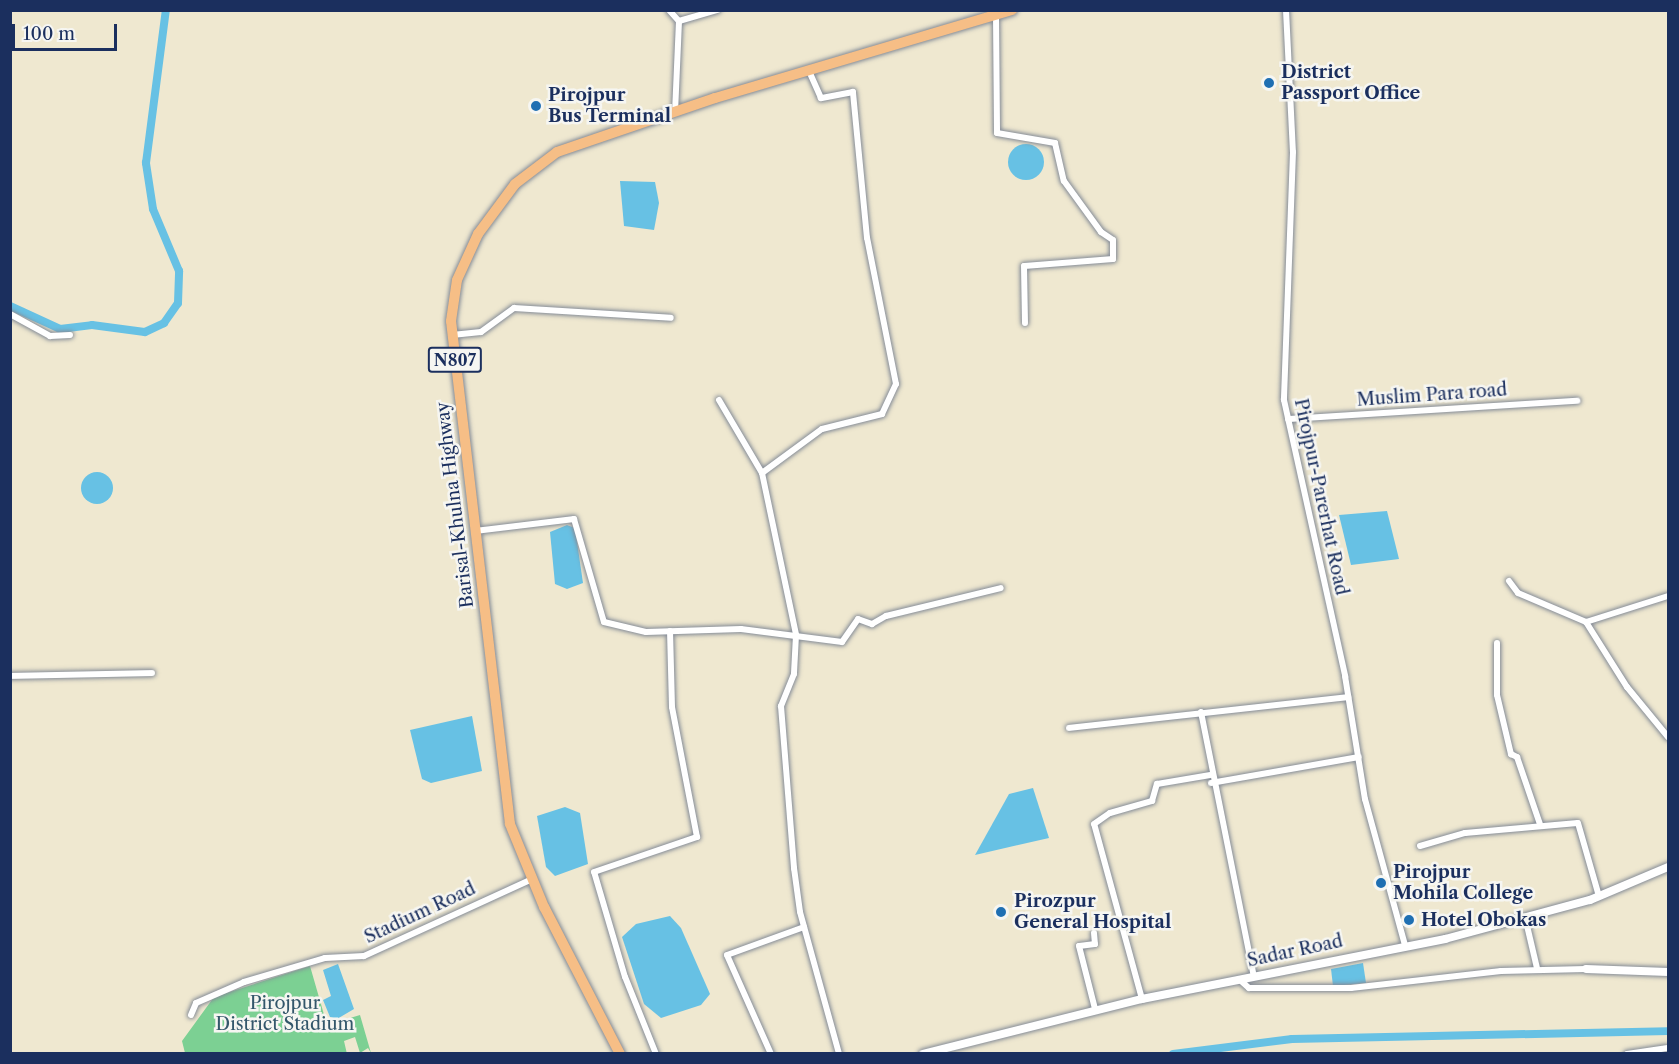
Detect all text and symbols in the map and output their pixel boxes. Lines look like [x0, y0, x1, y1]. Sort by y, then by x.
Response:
scale bar [15, 12, 120, 50]
text: 100 m [23, 23, 75, 45]
place label: District Passport Office [1281, 62, 1420, 104]
marker: District Passport Office [1262, 76, 1276, 90]
place label: Pirojpur Bus Terminal [548, 85, 671, 128]
marker: Pirojpur Bus Terminal [529, 99, 543, 113]
road number: N807 [426, 347, 484, 373]
street label: Muslim Para road [1356, 379, 1508, 411]
street label: Pirojpur-Parerhat Road [1290, 397, 1352, 597]
street label: Barisal-Khulna Highway [432, 401, 478, 609]
place label: Pirojpur Mohila College [1393, 862, 1534, 904]
marker: Pirojpur Mohila College [1374, 876, 1388, 890]
street label: Stadium Road [361, 878, 479, 948]
place label: Pirozpur General Hospital [1014, 891, 1171, 934]
marker: Pirozpur General Hospital [992, 903, 1010, 921]
place label: Hotel Obokas [1421, 909, 1546, 931]
marker: Hotel Obokas [1402, 913, 1416, 927]
street label: Sadar Road [1245, 930, 1345, 972]
park label: Pirojpur District Stadium [216, 993, 354, 1036]

